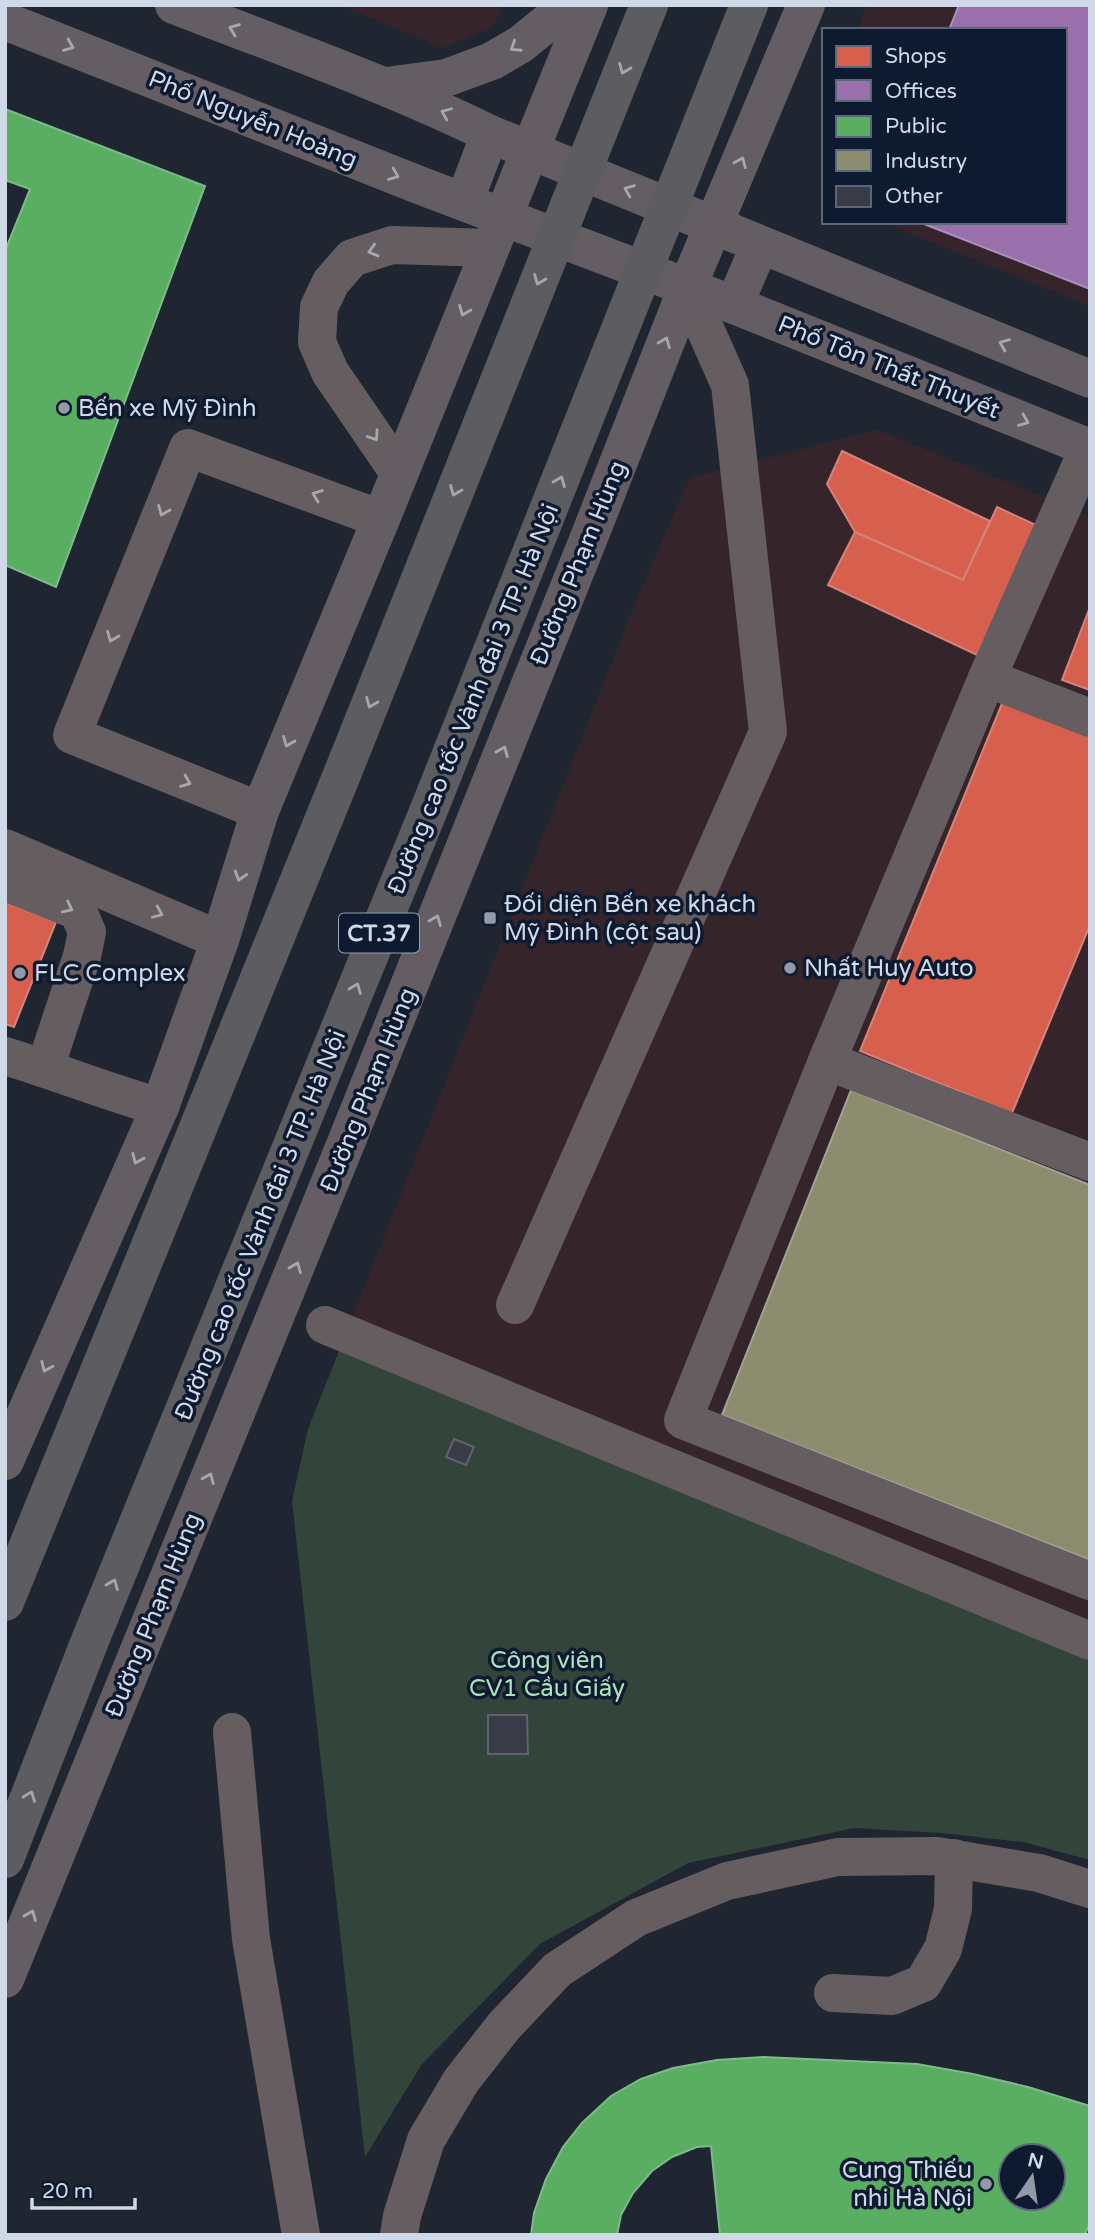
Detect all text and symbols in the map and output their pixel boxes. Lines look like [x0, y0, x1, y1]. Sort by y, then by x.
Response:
one-way arrow [229, 23, 241, 37]
legend [822, 28, 1067, 224]
one-way arrow [62, 38, 74, 52]
one-way arrow [510, 39, 523, 51]
text: Shops [885, 44, 947, 69]
one-way arrow [618, 62, 632, 74]
street label: Phố Nguyễn Hoàng [144, 64, 362, 175]
text: Offices [885, 79, 957, 104]
one-way arrow [440, 107, 453, 121]
text: Public [885, 114, 947, 139]
text: Industry [885, 149, 967, 174]
one-way arrow [733, 157, 747, 170]
one-way arrow [387, 167, 399, 181]
one-way arrow [624, 184, 636, 198]
text: Other [885, 184, 943, 209]
one-way arrow [367, 243, 379, 258]
one-way arrow [534, 273, 548, 285]
one-way arrow [458, 304, 472, 316]
street label: Phố Tôn Thất Thuyết [774, 310, 1004, 425]
one-way arrow [657, 337, 671, 349]
one-way arrow [998, 339, 1010, 353]
place label: Bến xe Mỹ Đình [78, 394, 257, 423]
marker: Bến xe Mỹ Đình [56, 400, 72, 416]
one-way arrow [1017, 413, 1029, 427]
one-way arrow [366, 428, 378, 441]
street label: Đường Phạm Hùng [524, 457, 633, 670]
one-way arrow [551, 476, 565, 488]
one-way arrow [450, 485, 464, 497]
one-way arrow [312, 489, 324, 503]
street label: Đường cao tốc Vành đai 3 TP. Hà Nội [382, 500, 565, 899]
one-way arrow [157, 504, 171, 516]
one-way arrow [106, 631, 120, 643]
one-way arrow [366, 696, 380, 708]
one-way arrow [283, 735, 297, 747]
one-way arrow [495, 746, 509, 758]
one-way arrow [179, 773, 191, 787]
one-way arrow [233, 870, 248, 882]
place label: Đối diện Bến xe khách Mỹ Đình (cột sau) [504, 890, 756, 947]
one-way arrow [61, 900, 73, 914]
one-way arrow [151, 905, 164, 919]
marker: Đối diện Bến xe khách Mỹ Đình (cột sau) [482, 910, 498, 926]
road number: CT.37 [339, 914, 419, 952]
one-way arrow [427, 915, 441, 927]
place label: Nhất Huy Auto [804, 954, 974, 983]
place label: FLC Complex [34, 959, 186, 988]
marker: Nhất Huy Auto [782, 960, 798, 976]
marker: FLC Complex [12, 965, 28, 981]
one-way arrow [348, 982, 362, 994]
street label: Đường Phạm Hùng [314, 984, 423, 1197]
street label: Đường cao tốc Vành đai 3 TP. Hà Nội [169, 1026, 352, 1425]
one-way arrow [131, 1151, 145, 1164]
one-way arrow [288, 1262, 302, 1275]
one-way arrow [40, 1360, 54, 1372]
one-way arrow [201, 1472, 215, 1485]
street label: Đường Phạm Hùng [99, 1509, 208, 1722]
one-way arrow [105, 1579, 119, 1591]
park label: Công viên CV1 Cầu Giấy [469, 1646, 625, 1703]
one-way arrow [21, 1790, 35, 1802]
one-way arrow [22, 1910, 36, 1922]
north arrow [997, 2142, 1067, 2212]
text: N [1026, 2149, 1046, 2174]
place label: Cung Thiếu nhi Hà Nội [842, 2156, 972, 2213]
scale bar [32, 2166, 135, 2210]
marker: Cung Thiếu nhi Hà Nội [978, 2176, 994, 2192]
text: 20 m [42, 2179, 93, 2204]

